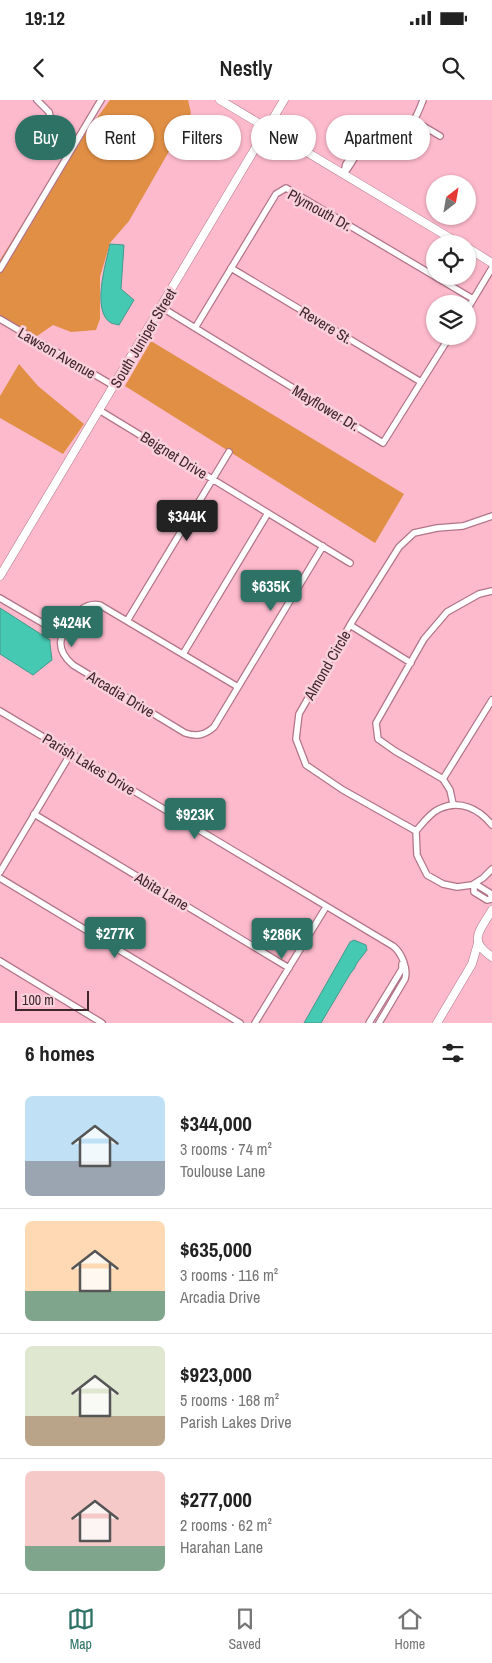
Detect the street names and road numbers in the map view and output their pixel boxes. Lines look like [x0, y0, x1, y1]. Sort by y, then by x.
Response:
street label: Plymouth Dr. [284, 184, 356, 236]
street label: South Juniper Street [105, 284, 181, 392]
street label: Revere St. [296, 301, 356, 349]
street label: Lawson Avenue [14, 322, 100, 384]
street label: Mayflower Dr. [288, 380, 364, 436]
street label: Beignet Drive [137, 426, 212, 484]
street label: Almond Circle [298, 626, 355, 705]
street label: Arcadia Drive [83, 665, 159, 722]
street label: Parish Lakes Drive [39, 728, 139, 800]
street label: Abita Lane [130, 866, 193, 915]

